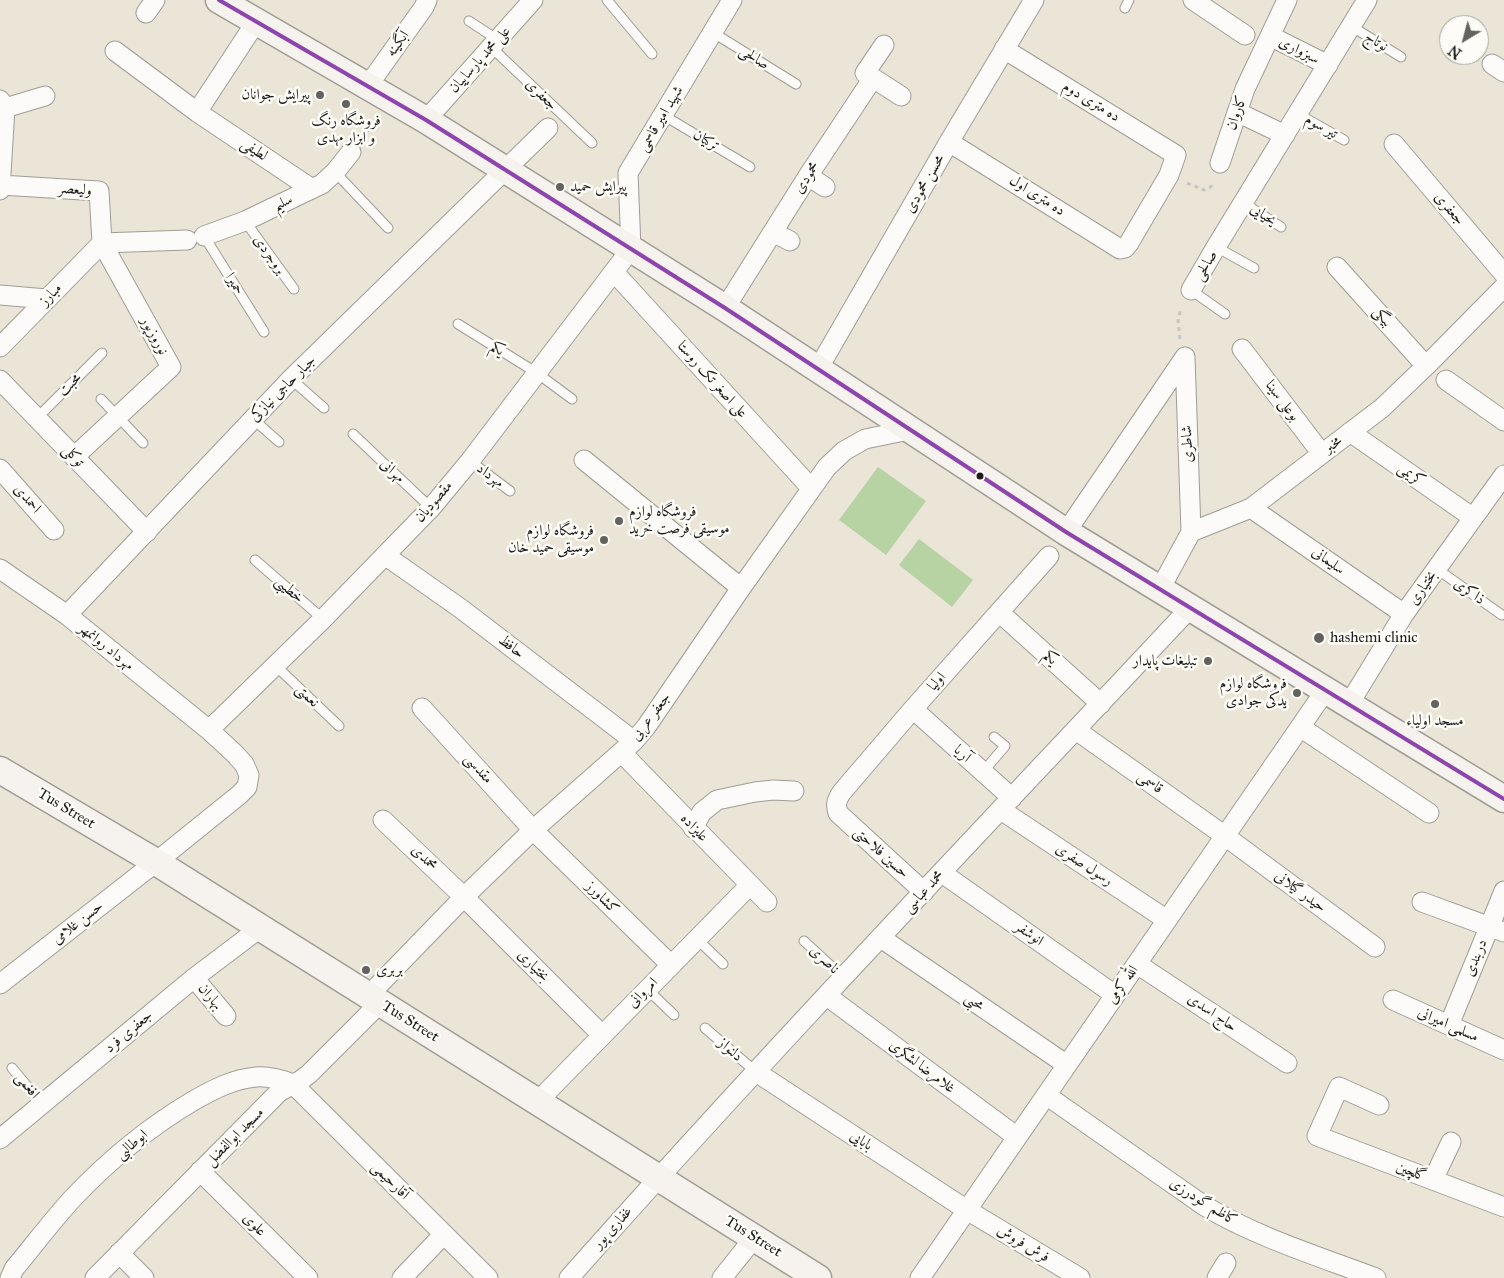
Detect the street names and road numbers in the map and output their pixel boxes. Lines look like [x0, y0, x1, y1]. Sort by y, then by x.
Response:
street label: علی محمد پارساییان [445, 23, 515, 97]
street label: آبگینه [383, 27, 413, 61]
street label: نوتاج [1361, 28, 1391, 56]
street label: سبزواری [1276, 33, 1322, 69]
street label: صالحی [736, 42, 772, 74]
street label: جعفری [521, 75, 561, 115]
street label: ده متری دوم [1059, 78, 1123, 126]
street label: شهید امیر قاسمی [634, 83, 688, 155]
street label: کاروان [1223, 93, 1251, 133]
street label: تیر سوم [1301, 111, 1341, 143]
street label: ترکیان [690, 126, 722, 156]
street label: لطیفی [237, 135, 271, 165]
street label: محسن محمودی [901, 152, 949, 216]
street label: محمودی [790, 159, 824, 197]
street label: ده متری اول [1006, 172, 1068, 220]
street label: ولیعصر [58, 180, 92, 200]
street label: جعفری [1430, 189, 1468, 229]
street label: سلیم [270, 191, 296, 215]
street label: یحیایی [1246, 200, 1280, 230]
street label: بروجردی [249, 232, 289, 278]
street label: صالحی [1190, 248, 1222, 284]
street label: حمیرا [220, 270, 248, 298]
street label: مبارز [36, 280, 66, 310]
street label: بیگی [1368, 303, 1396, 331]
street label: نوروزپور [136, 314, 172, 358]
street label: یکم [487, 338, 507, 360]
street label: علی اصغر تک روستا [673, 338, 751, 422]
street label: جبار حاجی نیازکی [246, 352, 320, 426]
street label: محبت [54, 369, 86, 401]
street label: بوعلی سینا [1261, 377, 1303, 425]
street label: شاطری [1178, 425, 1198, 463]
street label: مخبر [1320, 432, 1346, 458]
street label: توکلی [58, 441, 88, 471]
street label: مهرانی [376, 455, 408, 487]
street label: کریمی [1394, 459, 1428, 491]
street label: مهرداد [473, 460, 507, 492]
street label: مقصودیان [411, 478, 457, 526]
street label: احمدی [9, 481, 45, 517]
street label: سلیمانی [1308, 543, 1348, 579]
street label: بختیاری [1405, 567, 1441, 609]
street label: خطیبی [271, 572, 307, 608]
street label: ذاکری [1450, 575, 1488, 609]
street label: مهرداد روانمهر [75, 619, 137, 675]
street label: حافظ [494, 631, 528, 663]
street label: یکم [1039, 647, 1061, 669]
street label: اولیا [924, 669, 950, 695]
street label: نعمتی [291, 680, 323, 712]
street label: جعفر عربی [627, 689, 675, 745]
street label: آریا [950, 741, 974, 767]
street label: مقدسی [460, 750, 496, 788]
street label: قاسمی [1134, 768, 1166, 798]
street label: Tus Street [34, 785, 98, 833]
street label: علیزاده [676, 810, 712, 846]
street label: حسین فلاحتی [850, 823, 912, 883]
street label: رسول صفری [1052, 840, 1116, 890]
street label: محمدی [407, 841, 441, 875]
street label: محمد عباسی [900, 867, 948, 917]
street label: حیدر گیلانی [1271, 867, 1329, 917]
street label: کشاورز [582, 878, 622, 918]
street label: حسن غلامی [49, 897, 107, 949]
street label: انوشفر [1011, 918, 1047, 950]
street label: دربندی [1460, 937, 1492, 979]
street label: ناصری [805, 942, 843, 978]
street label: بختیاری [513, 946, 553, 986]
street label: الله کرمی [1103, 962, 1143, 1008]
street label: امروانی [624, 974, 662, 1012]
street label: بهاران [194, 980, 226, 1014]
street label: محبی [961, 989, 987, 1015]
street label: حاج اسدی [1184, 990, 1240, 1036]
street label: Tus Street [378, 997, 442, 1047]
street label: مسلمی امیرانی [1415, 1004, 1481, 1046]
street label: جعفری فرد [101, 1007, 157, 1057]
street label: دلنواز [714, 1034, 746, 1066]
street label: غلامرضا لشگری [885, 1036, 959, 1098]
street label: افغمی [11, 1069, 43, 1103]
street label: مسجد ابوالفضل [202, 1104, 268, 1170]
street label: ابوطالبی [112, 1126, 152, 1164]
street label: بابایی [846, 1127, 876, 1155]
street label: آقارحیمی [367, 1158, 413, 1204]
street label: گلچین [1393, 1158, 1429, 1186]
street label: کاظم گودرزی [1166, 1174, 1240, 1230]
street label: غفاری پور [589, 1203, 637, 1253]
street label: علوی [238, 1209, 270, 1241]
street label: Tus Street [721, 1212, 785, 1262]
street label: فرش فروش [993, 1221, 1053, 1267]

